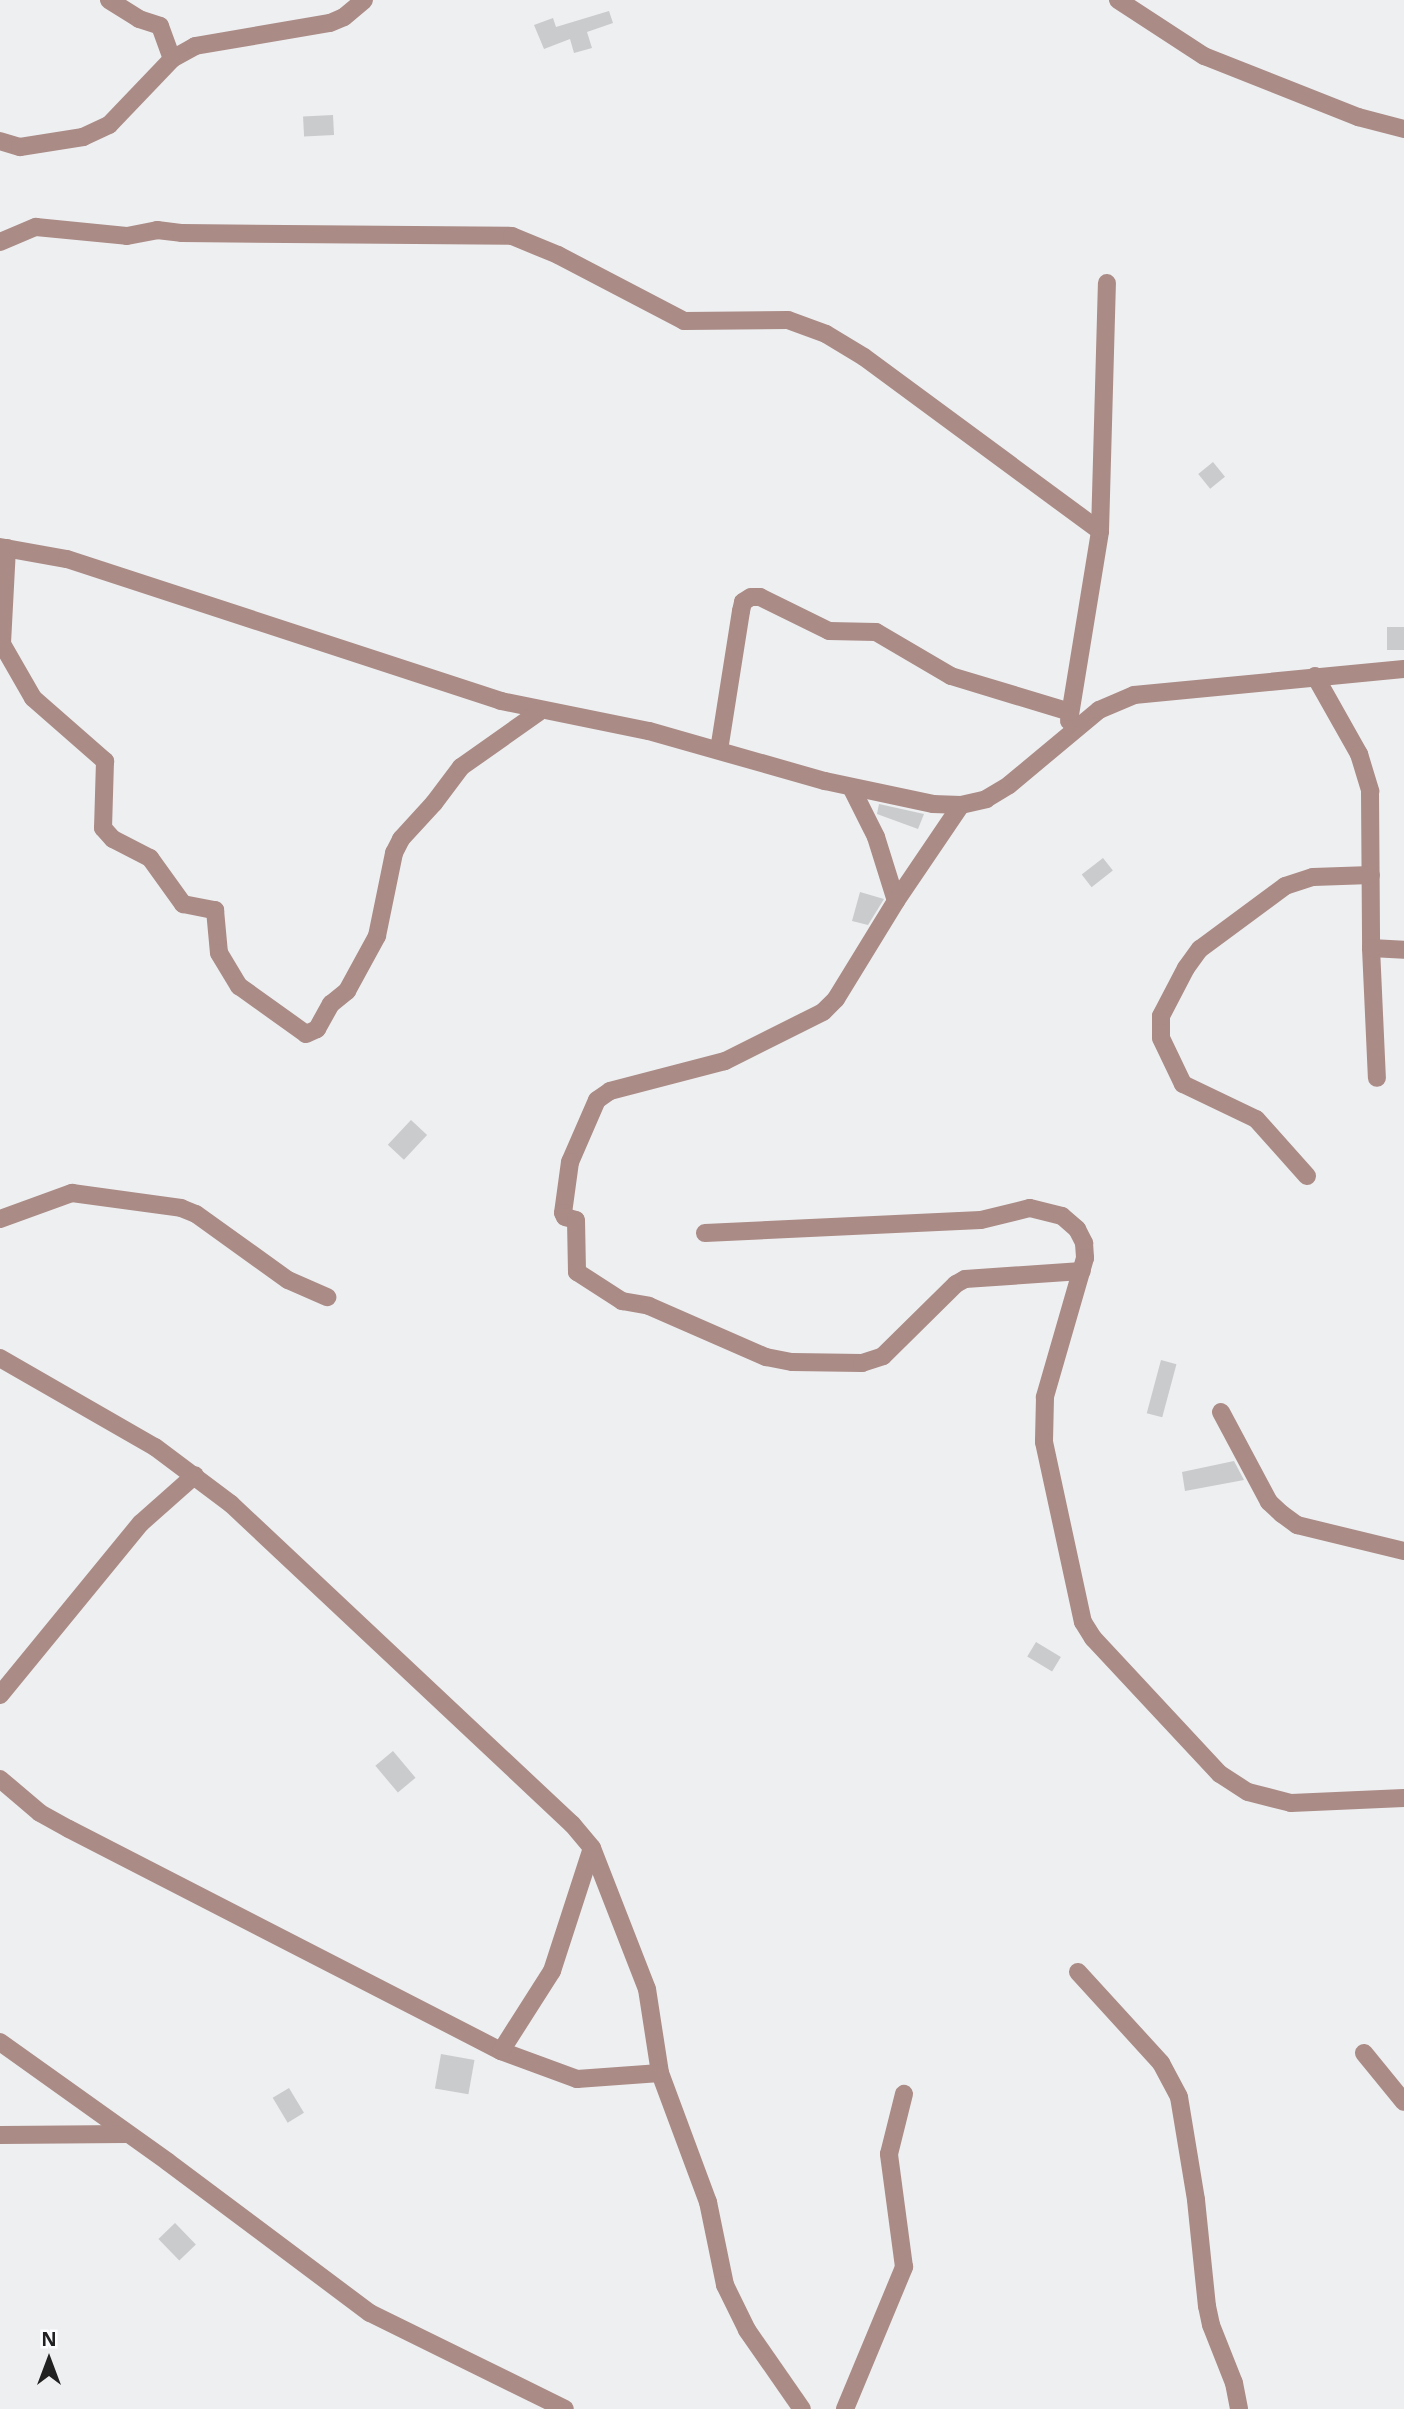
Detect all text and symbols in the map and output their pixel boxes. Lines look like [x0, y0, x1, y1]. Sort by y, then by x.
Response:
north arrow [14, 2325, 84, 2395]
text: N [41, 2326, 57, 2352]

